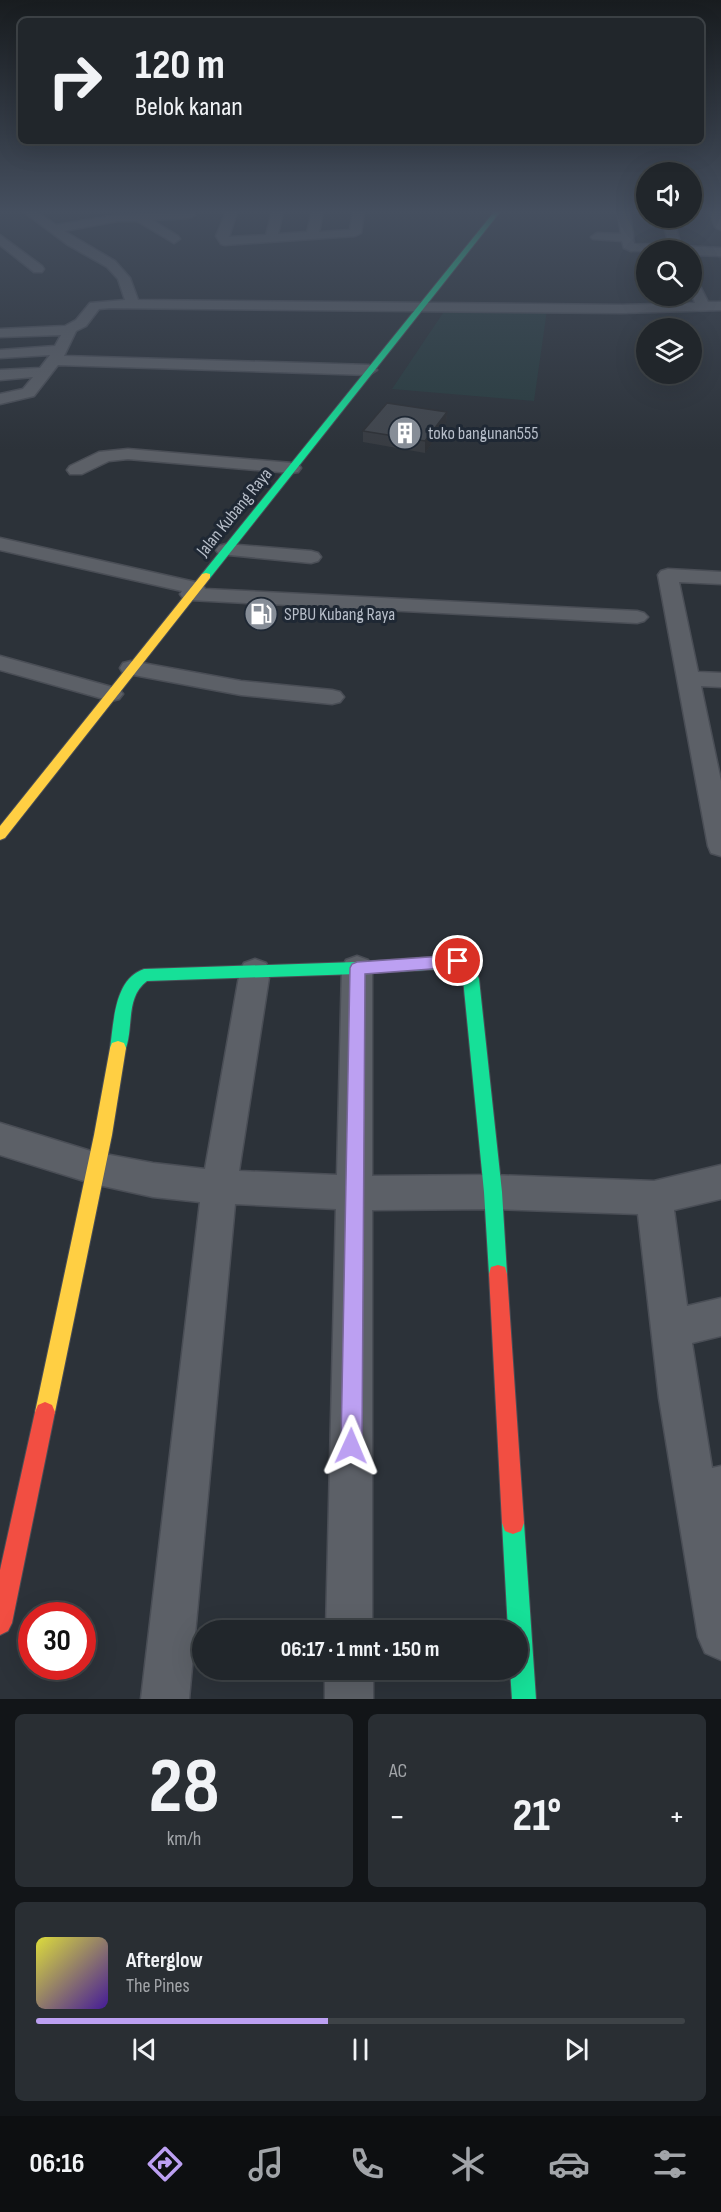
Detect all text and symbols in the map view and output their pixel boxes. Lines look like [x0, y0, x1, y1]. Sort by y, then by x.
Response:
text: 120 m [135, 40, 225, 91]
icon: right [36, 42, 114, 120]
text: Belok kanan [135, 91, 243, 123]
map controls [636, 162, 702, 384]
button: sound [636, 162, 702, 228]
button: search [636, 240, 702, 306]
button: layers [636, 318, 702, 384]
building icon: toko bangunan555 [387, 415, 423, 451]
place label: toko bangunan555 [428, 423, 539, 444]
street label: Jalan Kubang Raya [192, 464, 276, 561]
fuel station icon: SPBU Kubang Raya [243, 596, 279, 632]
place label: SPBU Kubang Raya [284, 604, 395, 625]
pin [432, 935, 483, 986]
icon: arrive [441, 944, 474, 977]
position arrow [319, 1414, 383, 1478]
speed limit sign: 30 [18, 1602, 96, 1680]
text: 06:17 · 1 mnt · 150 m [281, 1636, 439, 1663]
text: 28 [149, 1741, 219, 1834]
text: AC [389, 1759, 407, 1783]
text: 21° [513, 1789, 561, 1844]
text: − [389, 1797, 405, 1837]
text: + [669, 1797, 685, 1837]
text: km/h [167, 1827, 201, 1851]
text: Afterglow [126, 1947, 203, 1974]
text: The Pines [126, 1974, 190, 1998]
icon: previous [128, 2033, 161, 2066]
icon: pause [344, 2033, 377, 2066]
icon: next [560, 2033, 593, 2066]
icon: directions [144, 2143, 186, 2185]
icon: music [245, 2143, 287, 2185]
icon: phone [346, 2143, 388, 2185]
icon: climate [447, 2143, 489, 2185]
icon: car [548, 2143, 590, 2185]
icon: filters [649, 2143, 691, 2185]
text: 06:16 [30, 2148, 84, 2180]

